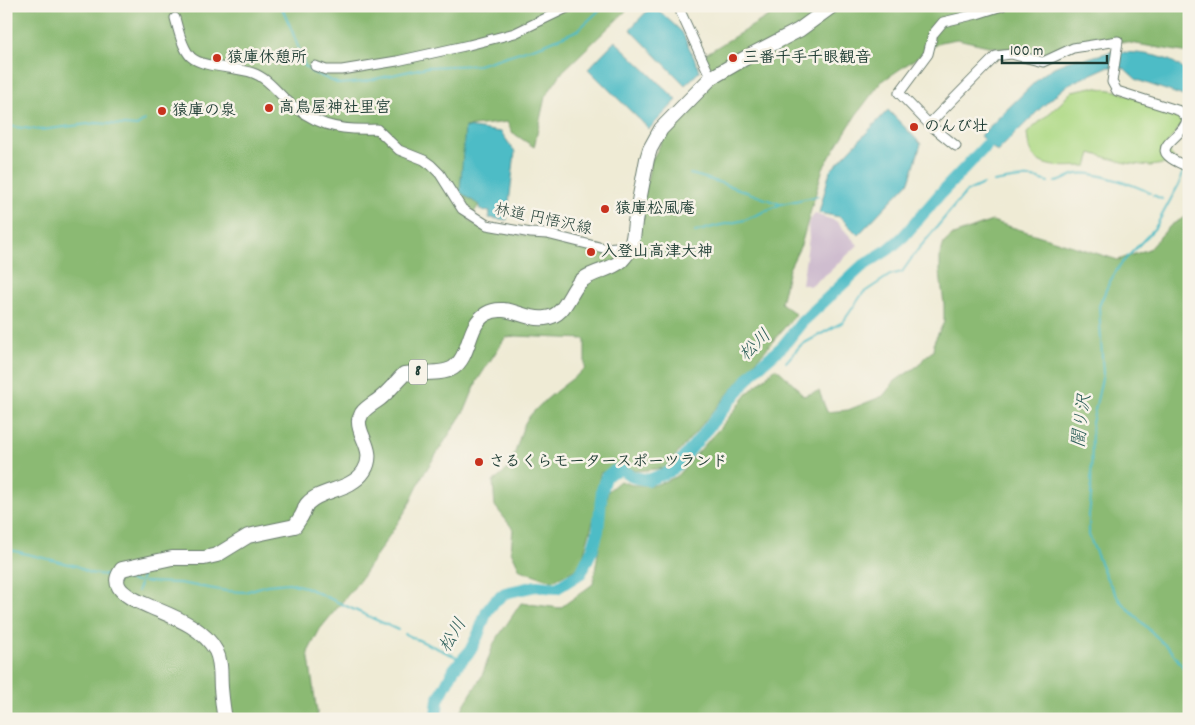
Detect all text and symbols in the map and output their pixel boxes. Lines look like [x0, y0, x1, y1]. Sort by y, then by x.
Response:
scale bar [1002, 32, 1108, 64]
text: 100 m [1010, 41, 1043, 63]
place label: 猿庫休憩所 [227, 47, 307, 70]
place label: 三番千手千眼観音 [743, 47, 871, 70]
marker: 猿庫休憩所 [211, 52, 223, 64]
marker: 三番千手千眼観音 [727, 52, 739, 64]
place label: 高鳥屋神社里宮 [279, 97, 391, 120]
place label: 猿庫の泉 [172, 100, 236, 123]
marker: 高鳥屋神社里宮 [263, 102, 275, 114]
marker: 猿庫の泉 [156, 105, 168, 117]
place label: のんび壮 [924, 116, 988, 139]
marker: のんび壮 [908, 121, 920, 133]
street label: 林道 円悟沢線 [492, 198, 594, 242]
place label: 猿庫松風庵 [615, 198, 695, 221]
marker: 猿庫松風庵 [599, 203, 611, 215]
place label: 入登山高津大神 [601, 241, 713, 264]
marker: 入登山高津大神 [585, 246, 597, 258]
water label: 松川 [734, 325, 778, 367]
road number: 8 [409, 360, 427, 384]
water label: 闇り沢 [1067, 392, 1099, 449]
place label: さるくらモータースポーツランド [489, 451, 728, 474]
marker: さるくらモータースポーツランド [473, 456, 485, 468]
water label: 松川 [434, 614, 474, 658]

